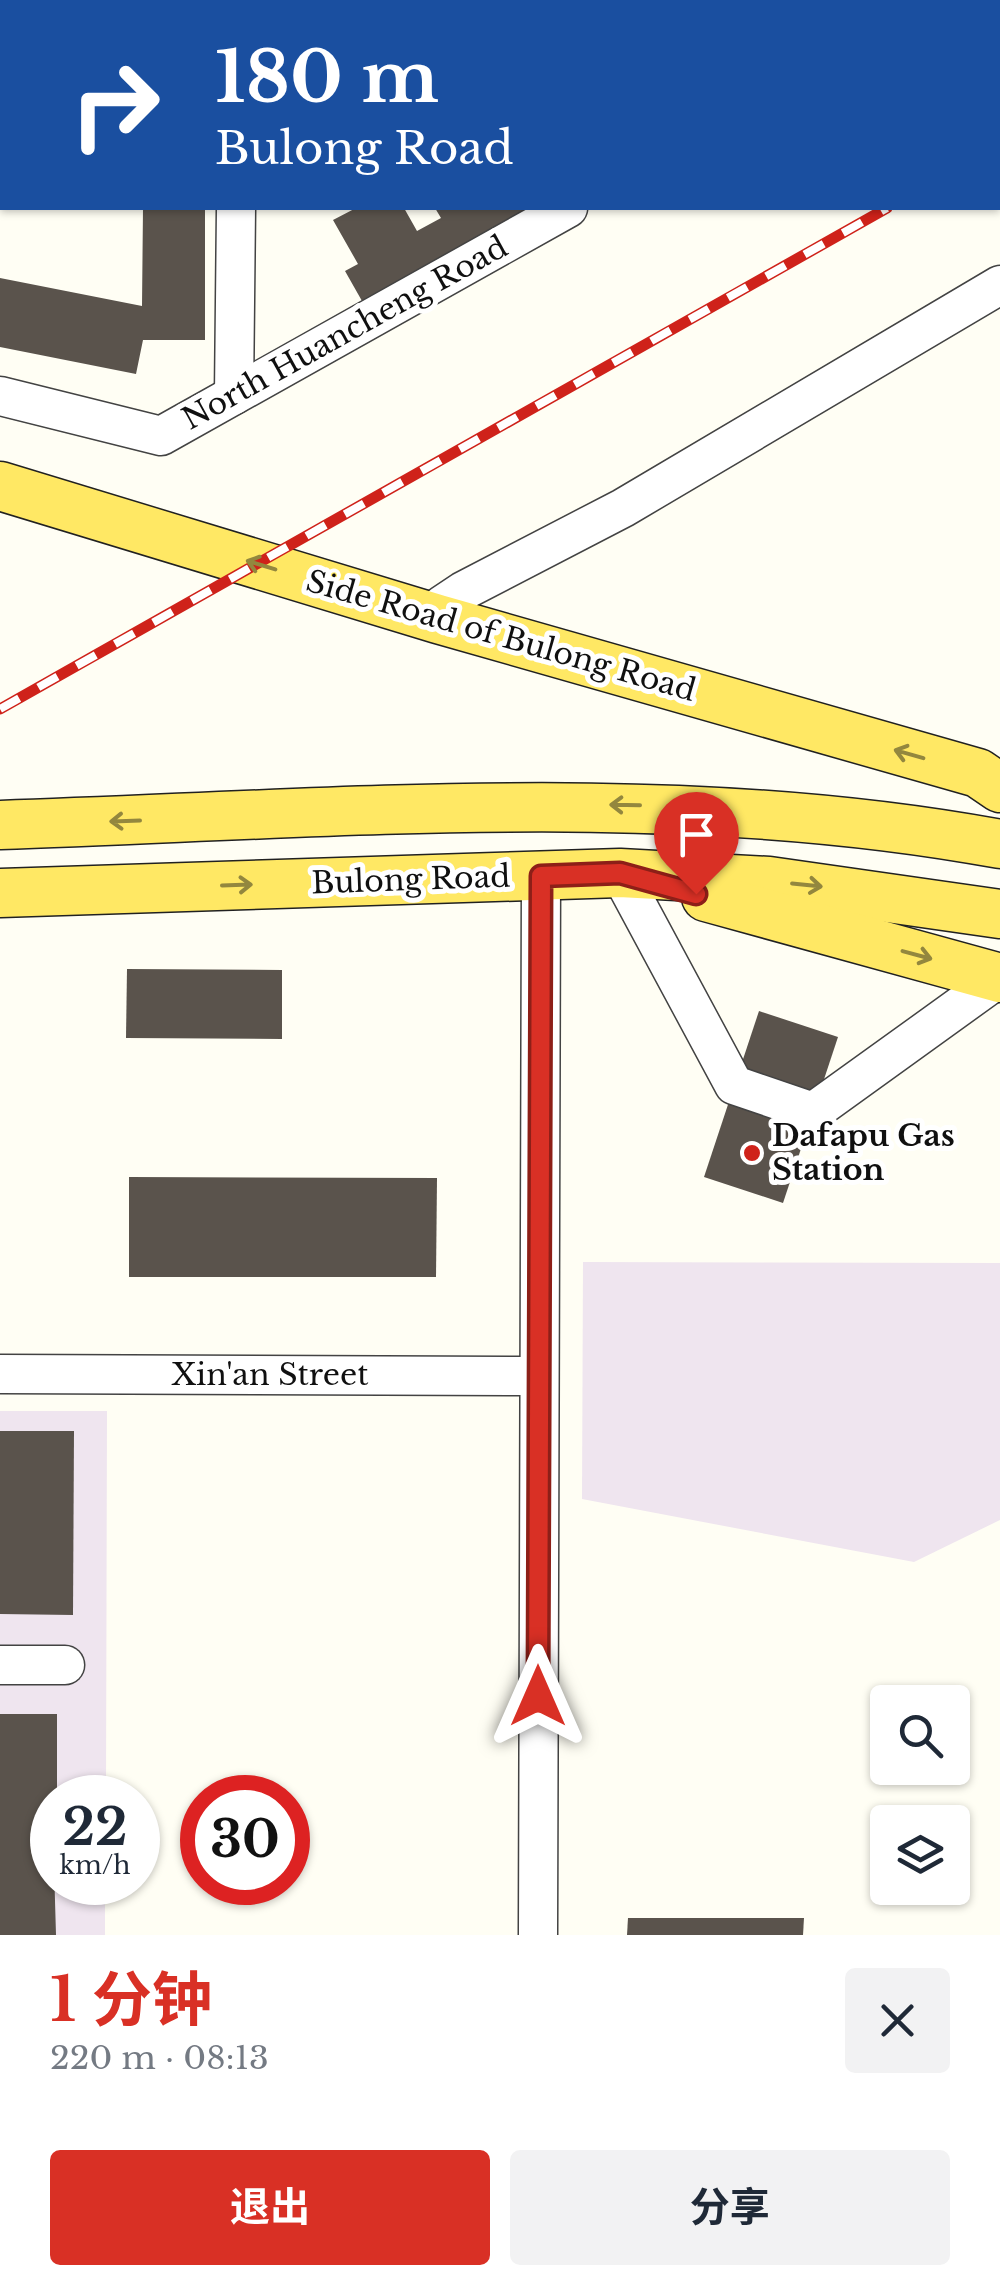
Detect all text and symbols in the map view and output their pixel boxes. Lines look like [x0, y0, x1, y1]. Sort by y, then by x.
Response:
text: 180 m [215, 34, 439, 121]
icon: right [50, 40, 180, 170]
text: Bulong Road [215, 120, 514, 176]
street label: North Huancheng Road [176, 228, 514, 437]
one-way arrow [246, 555, 278, 573]
street label: Side Road of Bulong Road [302, 562, 700, 709]
one-way arrow [894, 744, 926, 762]
pin [654, 792, 739, 895]
one-way arrow [609, 796, 642, 815]
icon: arrive [669, 807, 724, 862]
one-way arrow [110, 811, 142, 830]
street label: Bulong Road [311, 858, 511, 901]
one-way arrow [221, 876, 253, 895]
one-way arrow [790, 876, 822, 895]
one-way arrow [901, 947, 932, 965]
place label: Dafapu Gas Station [772, 1117, 955, 1188]
marker: Dafapu Gas Station [741, 1142, 763, 1164]
street label: Xin'an Street [171, 1356, 369, 1393]
position arrow [486, 1644, 590, 1748]
map controls [870, 1685, 970, 1905]
button: search [870, 1685, 970, 1785]
speed limit sign: 30 [180, 1775, 310, 1905]
text: 22 [62, 1796, 128, 1859]
button: layers [870, 1805, 970, 1905]
text: km/h [60, 1850, 130, 1881]
text: 1 分钟 [50, 1963, 212, 2037]
button: close [845, 1968, 950, 2073]
text: 220 m · 08:13 [50, 2038, 269, 2078]
button: 退出 [50, 2150, 490, 2265]
button: 分享 [510, 2150, 950, 2265]

